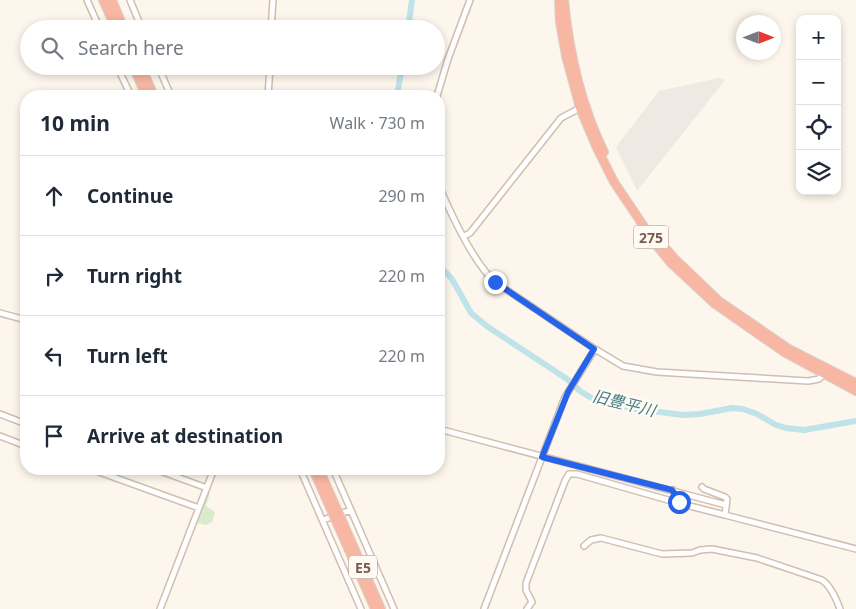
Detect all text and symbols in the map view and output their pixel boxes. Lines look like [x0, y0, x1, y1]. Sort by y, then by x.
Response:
north arrow [736, 15, 781, 60]
map controls [796, 15, 841, 195]
button: + [796, 15, 841, 60]
search box [20, 20, 445, 75]
icon: search [38, 34, 66, 62]
text: Search here [78, 35, 184, 61]
button: − [796, 60, 841, 105]
button: locate [796, 105, 841, 150]
text: 10 min [40, 109, 110, 137]
text: Walk · 730 m [330, 112, 425, 134]
button: layers [796, 150, 841, 195]
icon: ahead [40, 182, 68, 210]
text: Continue [87, 183, 173, 209]
text: 290 m [378, 185, 425, 207]
road number: 275 [634, 226, 668, 248]
icon: right [40, 262, 68, 290]
text: Turn right [87, 263, 182, 289]
text: 220 m [378, 265, 425, 287]
route end [484, 271, 507, 294]
icon: left [40, 342, 68, 370]
text: Turn left [87, 343, 168, 369]
text: 220 m [378, 345, 425, 367]
water label: 旧豊平川 [590, 385, 660, 422]
icon: arrive [40, 422, 68, 450]
text: Arrive at destination [87, 423, 283, 449]
route start [668, 491, 691, 514]
road number: E5 [349, 556, 377, 578]

